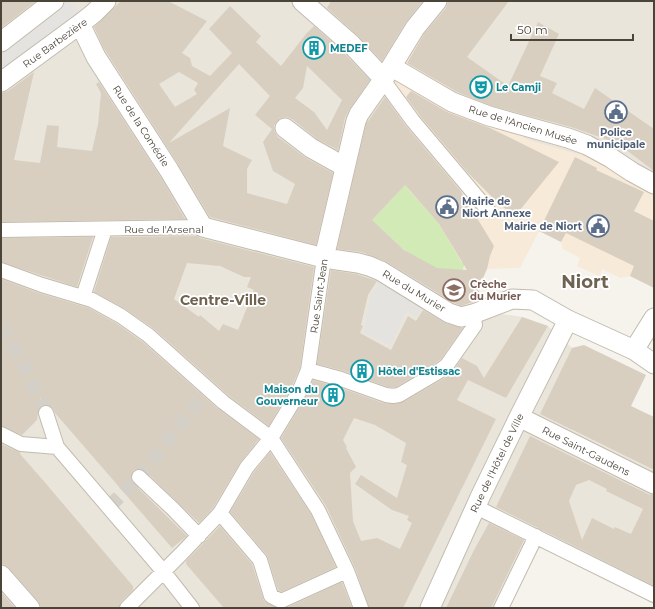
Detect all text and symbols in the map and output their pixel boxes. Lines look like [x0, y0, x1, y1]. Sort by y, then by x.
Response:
street label: Rue Barbezière [20, 15, 90, 71]
scale bar [511, 16, 633, 42]
text: 50 m [517, 22, 548, 37]
building icon: MEDEF [301, 35, 327, 61]
place label: MEDEF [330, 42, 368, 55]
theatre icon: Le Camji [468, 74, 494, 100]
place label: Le Camji [496, 81, 541, 94]
street label: Rue de la Comédie [110, 83, 172, 169]
public building icon: Police municipale [603, 99, 629, 125]
street label: Rue de l'Ancien Musée [467, 102, 579, 148]
place label: Police municipale [587, 126, 645, 151]
public building icon: Mairie de Niort Annexe [434, 194, 460, 220]
place label: Mairie de Niort Annexe [462, 195, 531, 220]
public building icon: Mairie de Niort [585, 213, 611, 239]
place label: Mairie de Niort [504, 220, 583, 233]
street label: Rue de l'Arsenal [124, 223, 204, 236]
street label: Rue Saint-Jean [307, 258, 331, 334]
street label: Rue du Murier [380, 267, 448, 315]
district label: Niort [561, 271, 609, 293]
school or university icon: Crèche du Murier [441, 277, 467, 303]
place label: Crèche du Murier [470, 278, 522, 303]
district label: Centre-Ville [180, 291, 266, 309]
building icon: Hôtel d'Estissac [349, 358, 375, 384]
place label: Hôtel d'Estissac [378, 365, 460, 378]
building icon: Maison du Gouverneur [320, 382, 346, 408]
place label: Maison du Gouverneur [256, 383, 319, 408]
street label: Rue de l'Hôtel de Ville [467, 411, 527, 515]
street label: Rue Saint-Gaudens [540, 423, 632, 479]

